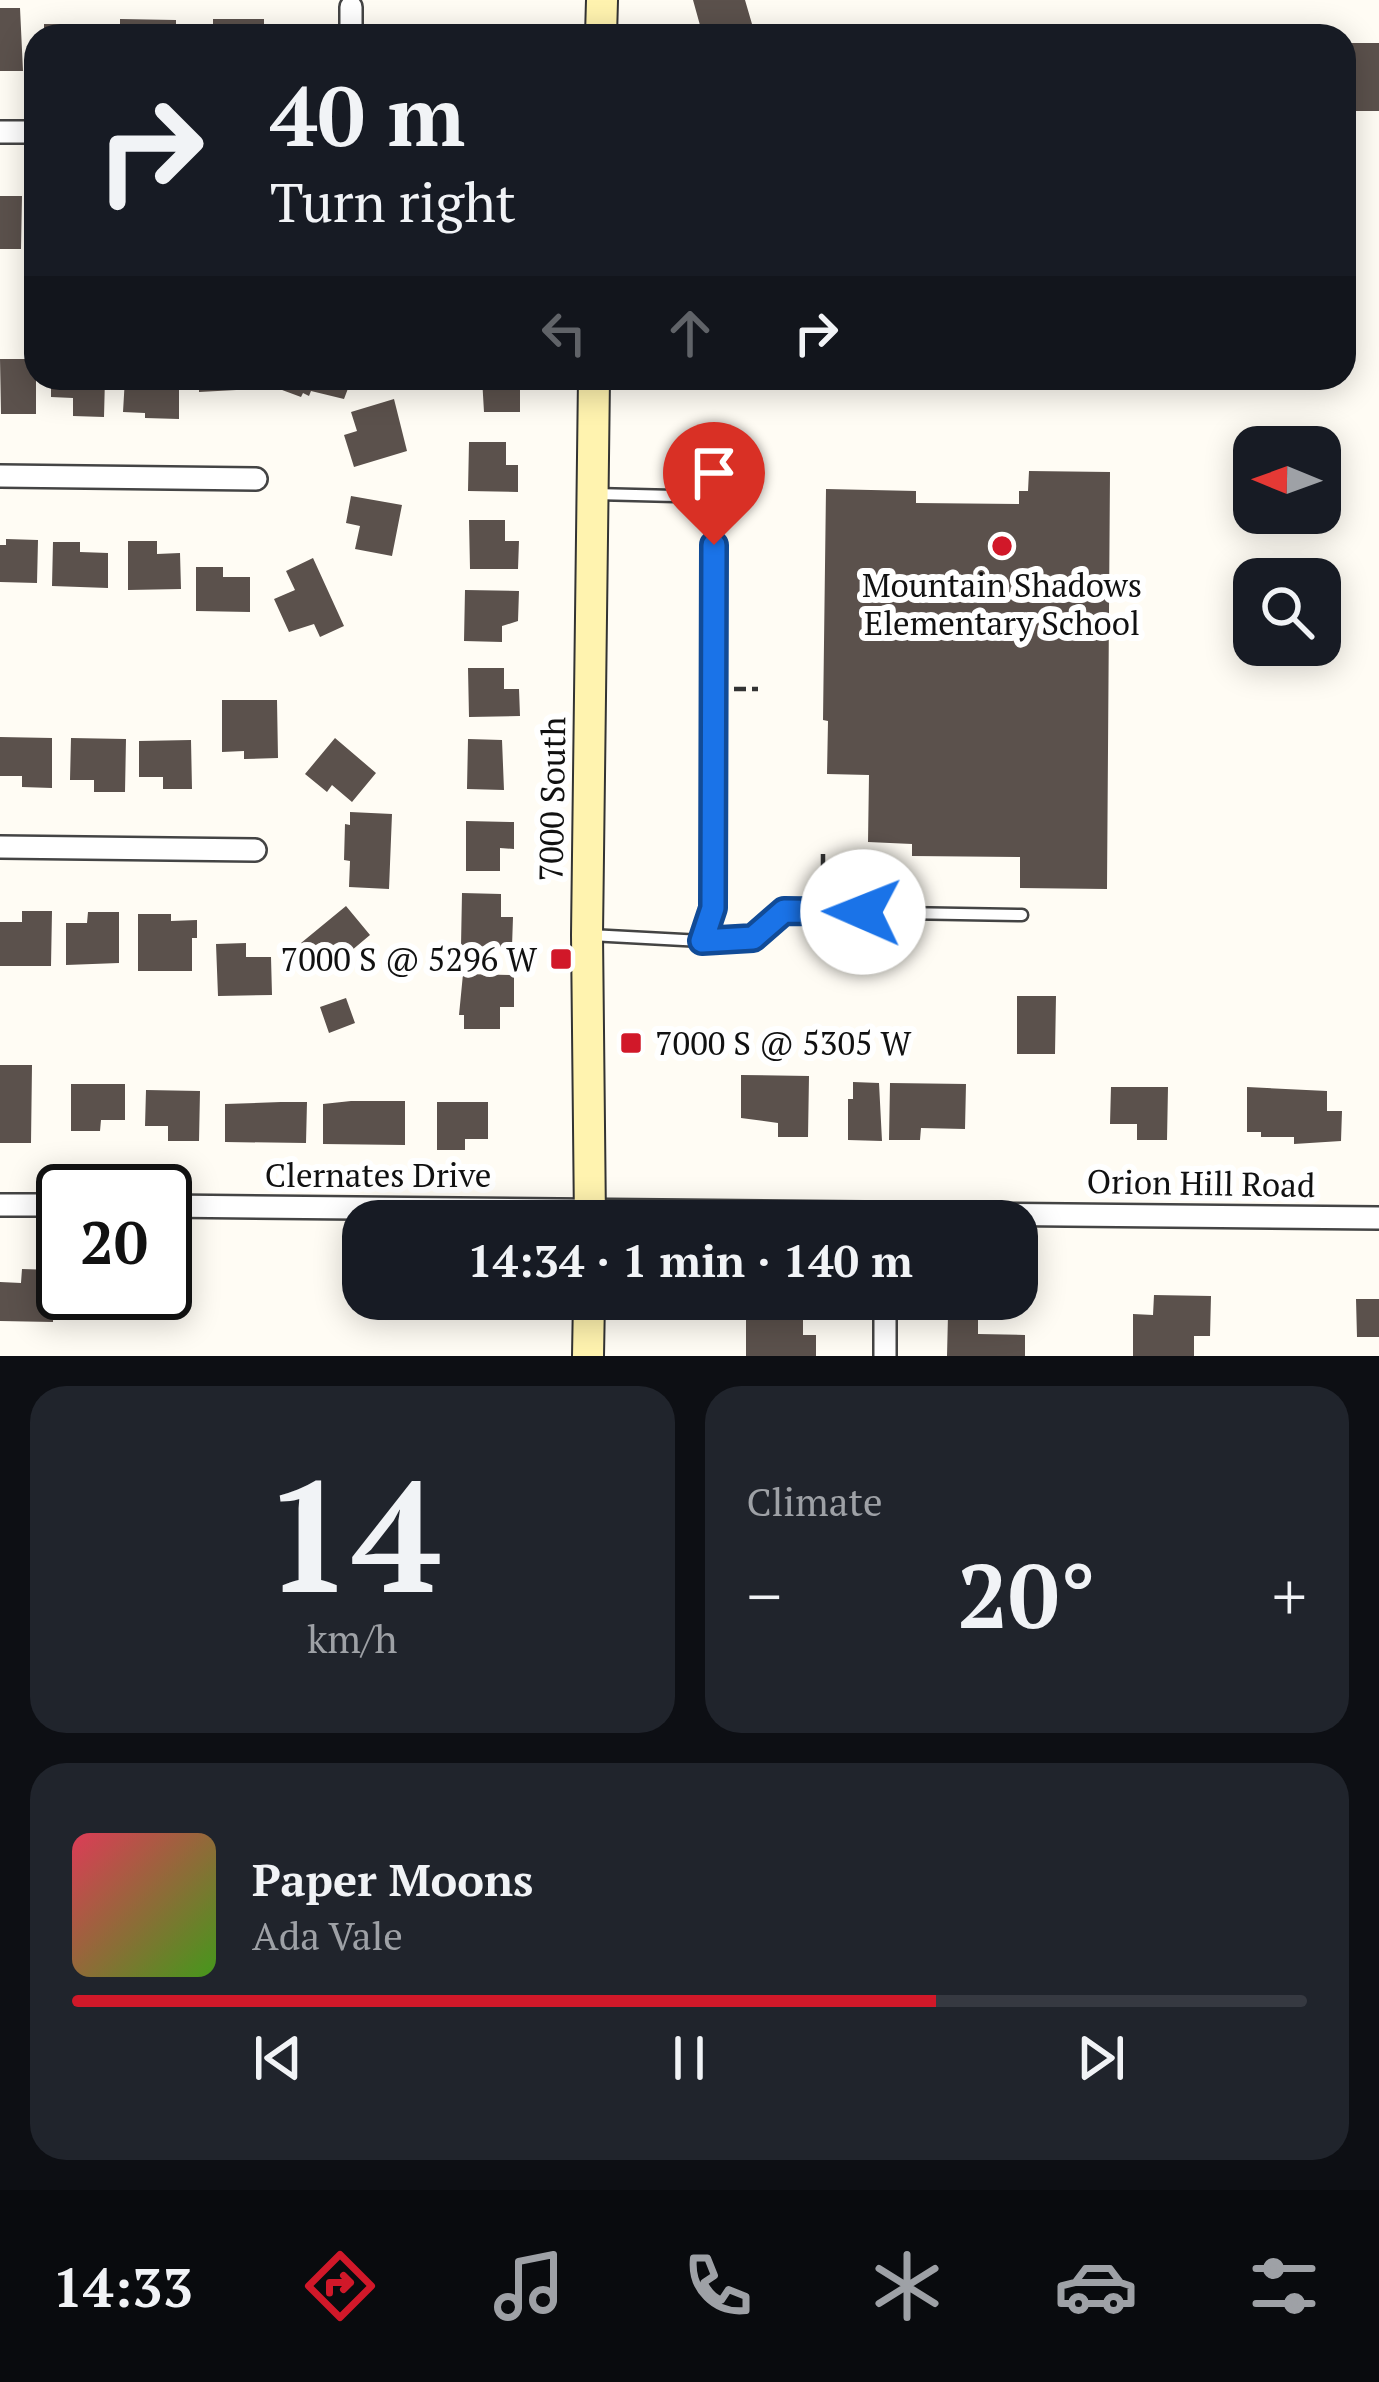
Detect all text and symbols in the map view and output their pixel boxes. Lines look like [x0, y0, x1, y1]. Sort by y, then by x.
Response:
text: 40 m [270, 59, 465, 170]
icon: right [72, 72, 228, 228]
text: Turn right [270, 166, 516, 237]
icon: left [531, 300, 597, 366]
icon: ahead [657, 300, 723, 366]
icon: right [783, 300, 849, 366]
pin [663, 422, 765, 545]
north arrow [1233, 426, 1341, 534]
map controls [1233, 426, 1341, 666]
icon: arrive [681, 440, 747, 506]
marker: Mountain Shadows Elementary School [989, 533, 1015, 559]
button: search [1233, 558, 1341, 666]
place label: Mountain Shadows Elementary School [862, 563, 1142, 644]
street label: 7000 South [529, 716, 574, 882]
position arrow [800, 849, 926, 975]
place label: 7000 S @ 5296 W [281, 937, 537, 980]
marker: 7000 S @ 5296 W [548, 946, 574, 972]
place label: 7000 S @ 5305 W [655, 1021, 912, 1064]
marker: 7000 S @ 5305 W [618, 1030, 644, 1056]
street label: Clernates Drive [265, 1153, 491, 1196]
street label: Orion Hill Road [1086, 1159, 1316, 1206]
speed limit sign: 20 [36, 1164, 192, 1320]
text: 14:34 · 1 min · 140 m [467, 1230, 913, 1290]
text: 14 [264, 1430, 440, 1637]
text: Climate [747, 1475, 883, 1527]
text: 20° [957, 1534, 1096, 1654]
text: − [747, 1551, 782, 1639]
text: + [1272, 1551, 1307, 1639]
text: km/h [307, 1612, 397, 1664]
text: Paper Moons [252, 1849, 533, 1909]
text: Ada Vale [252, 1909, 403, 1961]
icon: previous [245, 2025, 311, 2091]
icon: pause [656, 2025, 722, 2091]
icon: next [1068, 2025, 1134, 2091]
icon: directions [298, 2244, 382, 2328]
icon: music [487, 2244, 571, 2328]
icon: phone [676, 2244, 760, 2328]
icon: climate [865, 2244, 949, 2328]
icon: car [1054, 2244, 1138, 2328]
icon: filters [1242, 2244, 1326, 2328]
text: 14:33 [52, 2251, 193, 2322]

